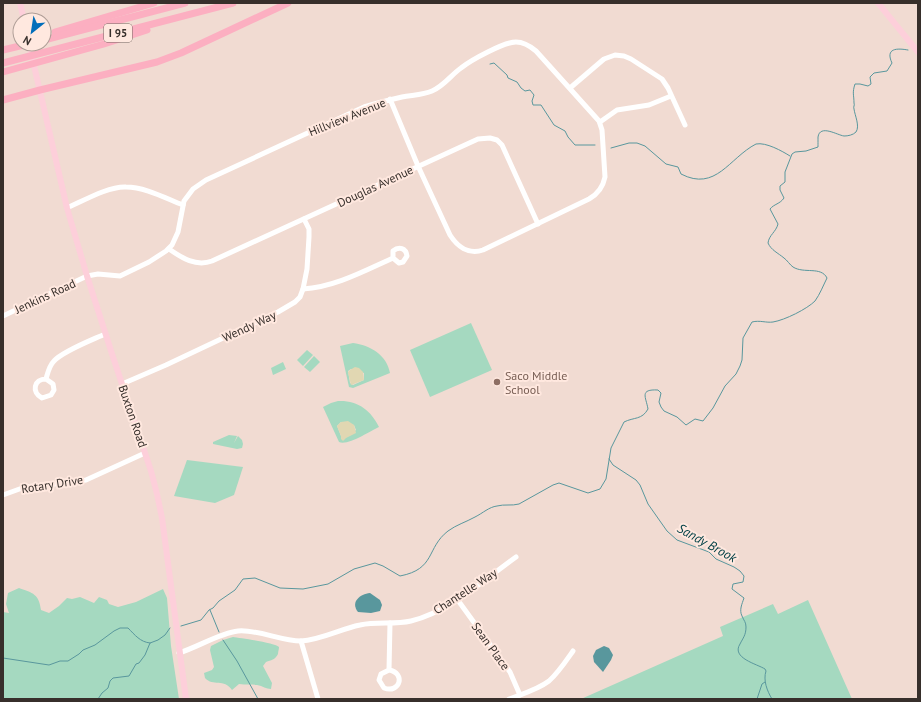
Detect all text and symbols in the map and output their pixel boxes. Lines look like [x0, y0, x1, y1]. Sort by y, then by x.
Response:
north arrow [12, 12, 52, 52]
road number: I 95 [104, 24, 132, 42]
text: N [20, 33, 34, 49]
street label: Hillview Avenue [306, 95, 388, 139]
street label: Douglas Avenue [335, 162, 415, 210]
street label: Jenkins Road [11, 275, 78, 317]
street label: Wendy Way [220, 307, 279, 345]
place label: Saco Middle School [505, 368, 567, 397]
marker: Saco Middle School [492, 377, 502, 387]
street label: Buxton Road [115, 383, 151, 449]
street label: Rotary Drive [20, 472, 84, 496]
water label: Sandy Brook [674, 520, 741, 567]
street label: Chantelle Way [430, 565, 500, 617]
street label: Sean Place [469, 619, 513, 673]

